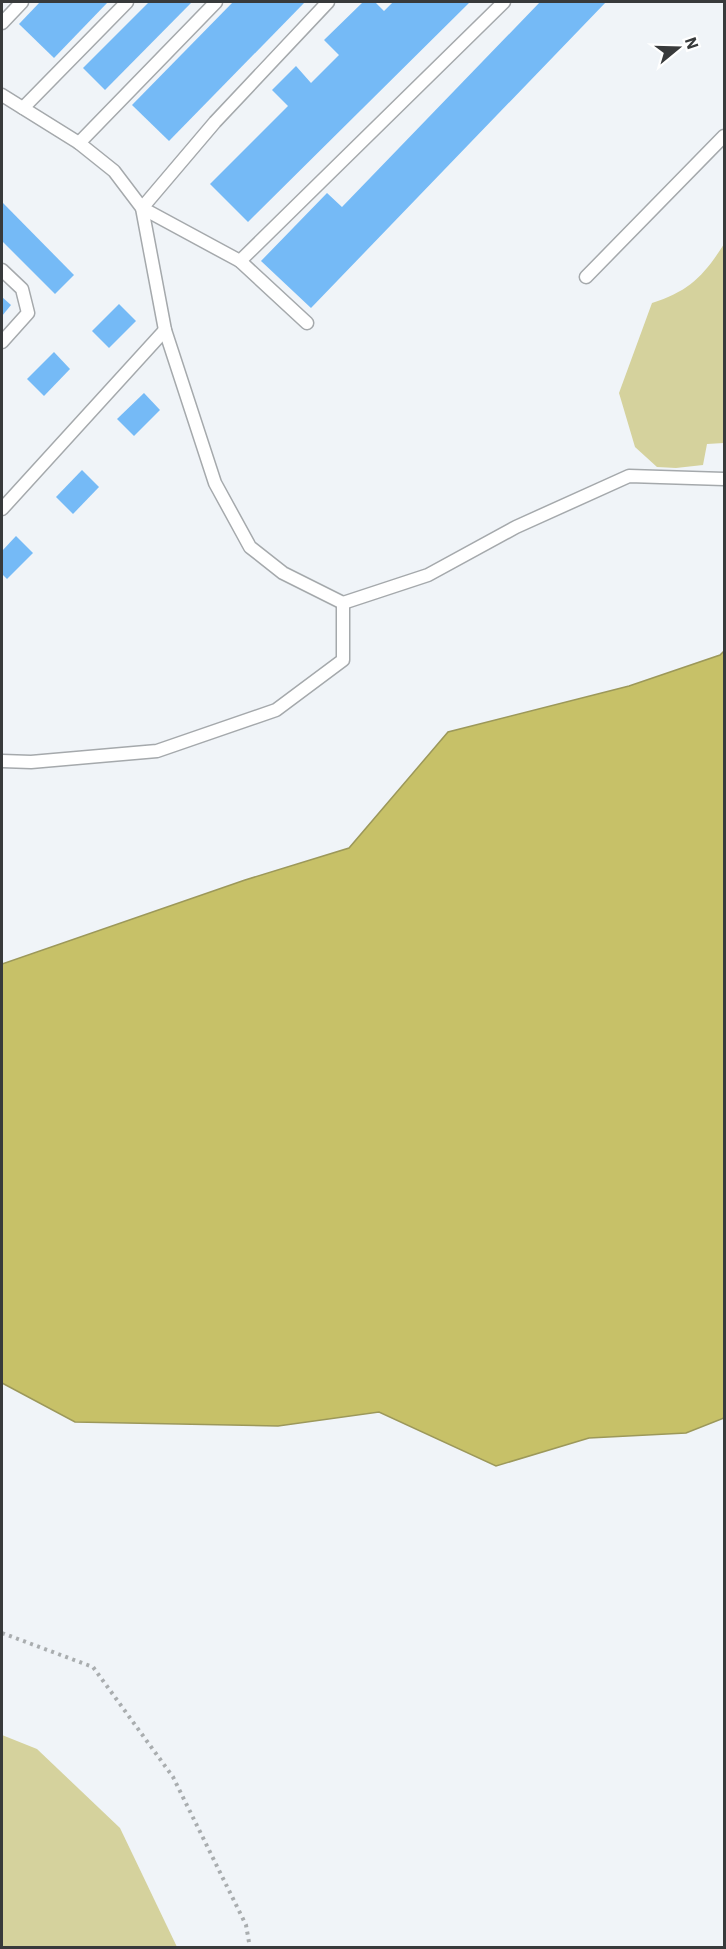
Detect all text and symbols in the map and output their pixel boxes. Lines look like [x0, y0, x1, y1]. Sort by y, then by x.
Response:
north arrow [648, 18, 708, 78]
text: N [681, 34, 704, 52]

